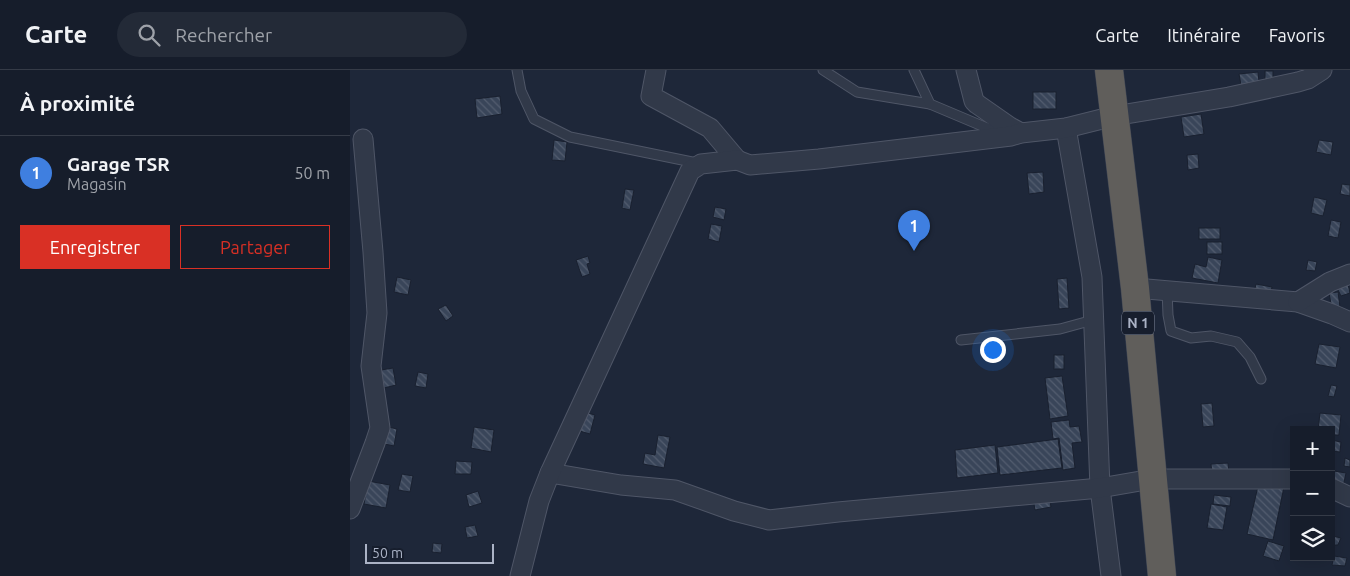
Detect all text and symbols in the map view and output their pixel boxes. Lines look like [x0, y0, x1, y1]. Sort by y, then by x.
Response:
search box [117, 12, 467, 57]
text: Carte [25, 21, 87, 48]
icon: search [135, 21, 163, 49]
text: Rechercher [175, 24, 272, 46]
text: Carte [1095, 25, 1139, 45]
text: Itinéraire [1167, 25, 1241, 45]
text: Favoris [1269, 25, 1325, 45]
text: À proximité [20, 91, 135, 115]
text: Garage TSR [67, 153, 170, 175]
text: 1 [31, 164, 41, 182]
text: 50 m [294, 164, 330, 182]
text: Magasin [67, 175, 127, 193]
pin: 1 [898, 210, 930, 251]
button: Enregistrer [20, 225, 170, 269]
button: Partager [180, 225, 330, 269]
road number: N 1 [1122, 312, 1154, 334]
your location [980, 337, 1006, 363]
map controls [1290, 426, 1335, 561]
button: + [1290, 426, 1335, 471]
button: − [1290, 471, 1335, 516]
button: layers [1290, 516, 1335, 561]
scale bar [365, 541, 494, 564]
text: 50 m [372, 545, 403, 561]

